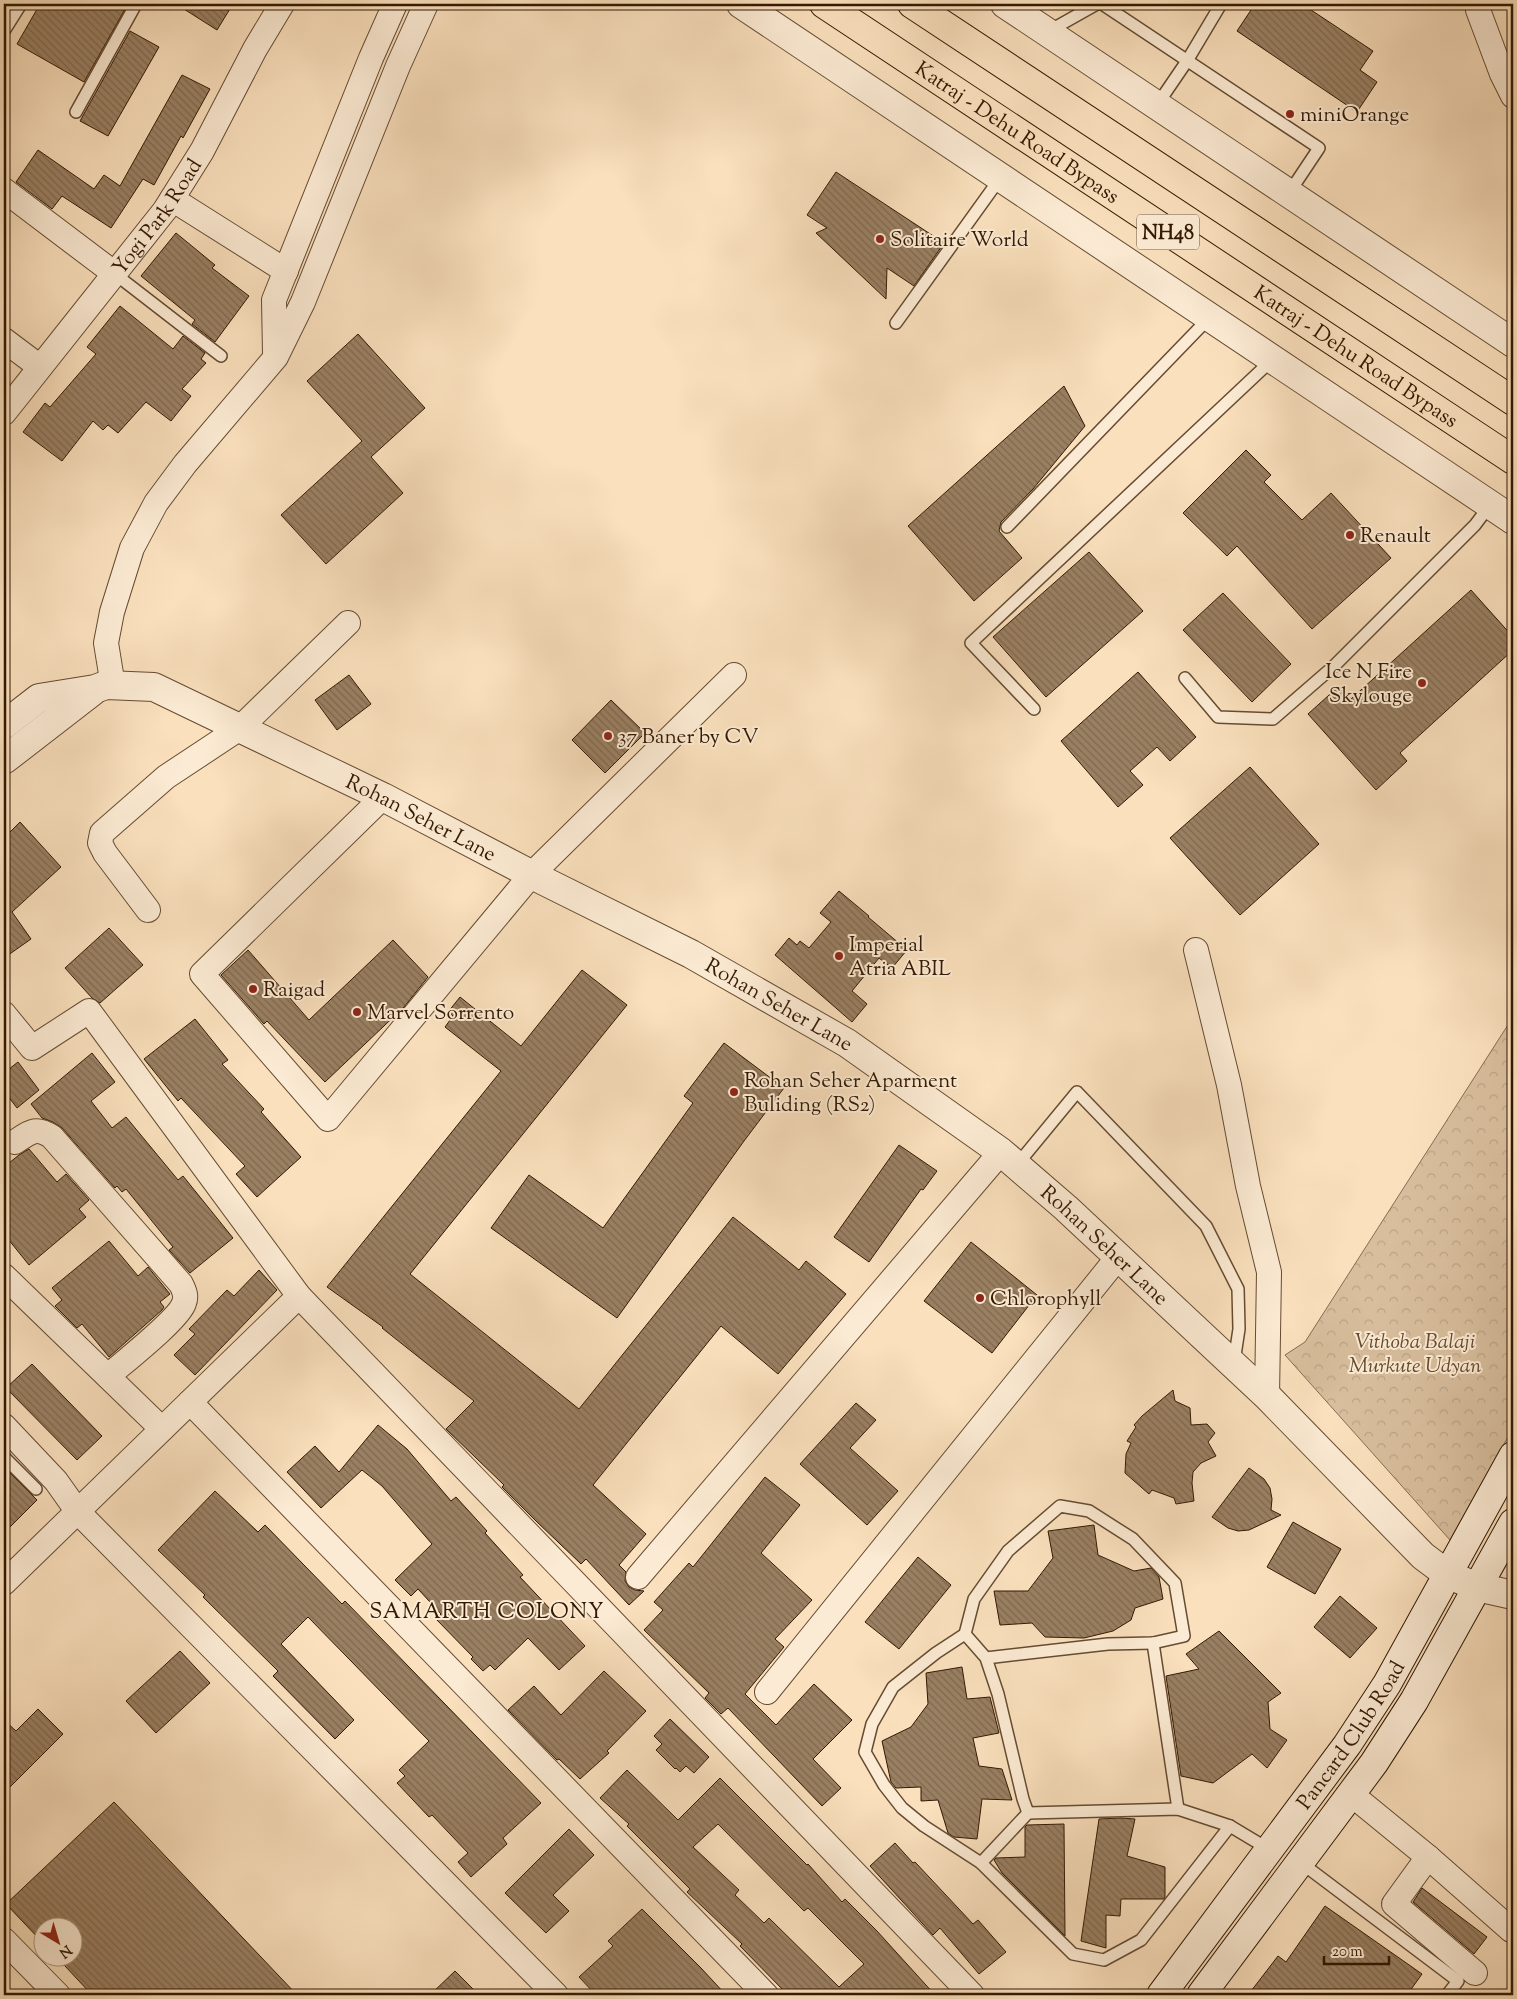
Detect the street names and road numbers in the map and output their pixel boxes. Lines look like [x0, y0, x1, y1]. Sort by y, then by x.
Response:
street label: Katraj - Dehu Road Bypass [908, 55, 1125, 212]
street label: Yogi Park Road [106, 153, 211, 282]
road number: NH48 [1137, 214, 1199, 250]
street label: Katraj - Dehu Road Bypass [1247, 279, 1463, 436]
street label: Rohan Seher Lane [340, 768, 501, 870]
street label: Rohan Seher Lane [699, 952, 858, 1060]
street label: Rohan Seher Lane [1033, 1179, 1174, 1314]
street label: Pancard Club Road [1291, 1656, 1414, 1817]

